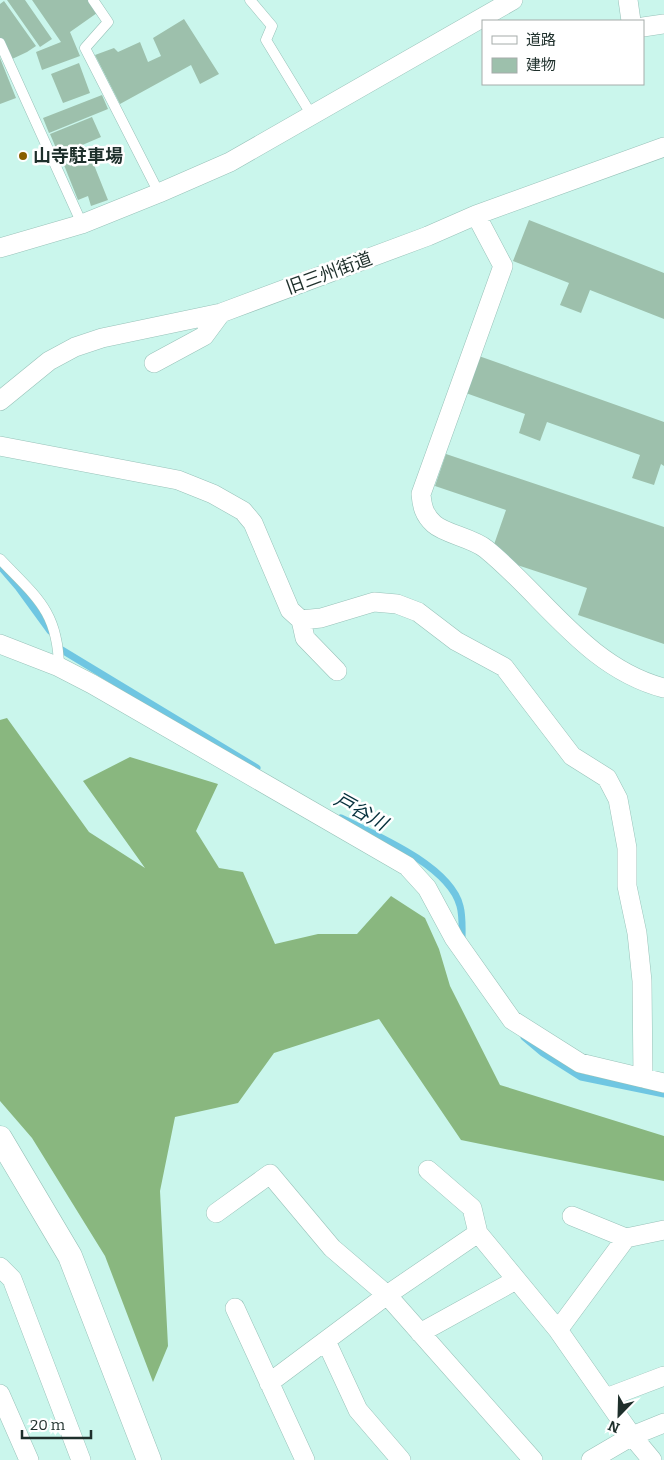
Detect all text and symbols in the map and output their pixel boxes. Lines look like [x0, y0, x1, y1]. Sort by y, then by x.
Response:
legend [482, 20, 644, 85]
text: 道路 [526, 31, 556, 49]
text: 建物 [526, 56, 556, 74]
place label: 山寺駐車場 [33, 145, 123, 167]
marker: 山寺駐車場 [17, 150, 29, 162]
street label: 旧三州街道 [283, 247, 375, 299]
water label: 戸谷川 [330, 788, 393, 836]
north arrow [594, 1390, 644, 1440]
scale bar [22, 1408, 91, 1440]
text: 20 m [30, 1416, 66, 1434]
text: N [606, 1416, 622, 1436]

